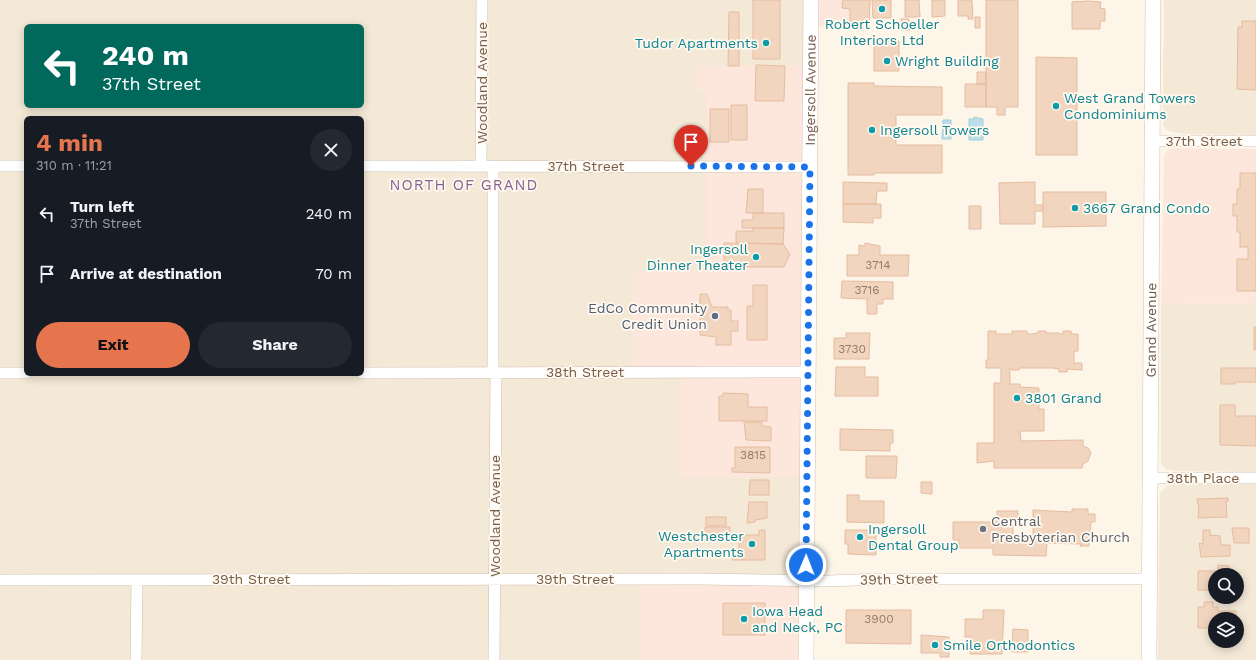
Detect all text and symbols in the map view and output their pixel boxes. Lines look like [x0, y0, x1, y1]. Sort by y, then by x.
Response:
marker: Robert Schoeller Interiors Ltd [877, 4, 887, 14]
place label: Robert Schoeller Interiors Ltd [825, 16, 940, 48]
street label: Woodland Avenue [474, 22, 490, 144]
street label: Ingersoll Avenue [802, 34, 819, 146]
place label: Tudor Apartments [635, 35, 758, 51]
marker: Tudor Apartments [761, 38, 771, 48]
text: 240 m [102, 39, 189, 72]
icon: left [36, 40, 88, 92]
place label: Wright Building [895, 53, 999, 69]
marker: Wright Building [882, 56, 892, 66]
text: 37th Street [102, 73, 201, 94]
place label: West Grand Towers Condominiums [1064, 90, 1196, 122]
marker: West Grand Towers Condominiums [1051, 101, 1061, 111]
place label: Ingersoll Towers [880, 122, 989, 138]
pin [674, 125, 708, 166]
marker: Ingersoll Towers [867, 125, 877, 135]
text: 4 min [36, 129, 103, 157]
button: close [310, 129, 352, 171]
icon: arrive [680, 131, 702, 153]
street label: 37th Street [1166, 133, 1243, 149]
text: 310 m · 11:21 [36, 158, 112, 173]
street label: 37th Street [548, 158, 625, 174]
district label: NORTH OF GRAND [390, 176, 538, 194]
text: Turn left [70, 198, 134, 216]
place label: 3667 Grand Condo [1083, 200, 1210, 216]
icon: left [36, 203, 58, 225]
marker: 3667 Grand Condo [1070, 203, 1080, 213]
text: 240 m [306, 205, 352, 223]
text: 37th Street [70, 216, 141, 231]
place label: Ingersoll Dinner Theater [647, 241, 749, 273]
marker: Ingersoll Dinner Theater [751, 252, 761, 262]
house number: 3714 [865, 258, 891, 272]
icon: arrive [36, 263, 58, 285]
text: Arrive at destination [70, 265, 222, 283]
text: 70 m [315, 265, 352, 283]
house number: 3716 [854, 283, 880, 297]
street label: Grand Avenue [1143, 283, 1159, 377]
place label: EdCo Community Credit Union [588, 300, 708, 332]
marker: EdCo Community Credit Union [710, 311, 720, 321]
button: Exit [36, 322, 190, 368]
button: Share [198, 322, 352, 368]
house number: 3730 [838, 342, 866, 356]
street label: 38th Street [546, 364, 624, 380]
place label: 3801 Grand [1025, 390, 1102, 406]
marker: 3801 Grand [1012, 393, 1022, 403]
house number: 3815 [740, 448, 766, 462]
street label: Woodland Avenue [487, 455, 503, 577]
street label: 38th Place [1167, 470, 1239, 486]
place label: Central Presbyterian Church [991, 513, 1130, 545]
place label: Ingersoll Dental Group [868, 521, 959, 553]
marker: Central Presbyterian Church [978, 524, 988, 534]
place label: Westchester Apartments [658, 528, 744, 560]
marker: Ingersoll Dental Group [855, 532, 865, 542]
marker: Westchester Apartments [747, 539, 757, 549]
position arrow [785, 544, 827, 586]
map controls [1208, 568, 1244, 648]
button: search [1208, 568, 1244, 604]
street label: 39th Street [860, 570, 938, 588]
street label: 39th Street [212, 571, 290, 587]
street label: 39th Street [536, 571, 614, 587]
place label: Iowa Head and Neck, PC [752, 603, 843, 635]
house number: 3900 [864, 612, 894, 626]
button: layers [1208, 612, 1244, 648]
marker: Iowa Head and Neck, PC [739, 614, 749, 624]
place label: Smile Orthodontics [943, 637, 1075, 653]
marker: Smile Orthodontics [930, 640, 940, 650]

